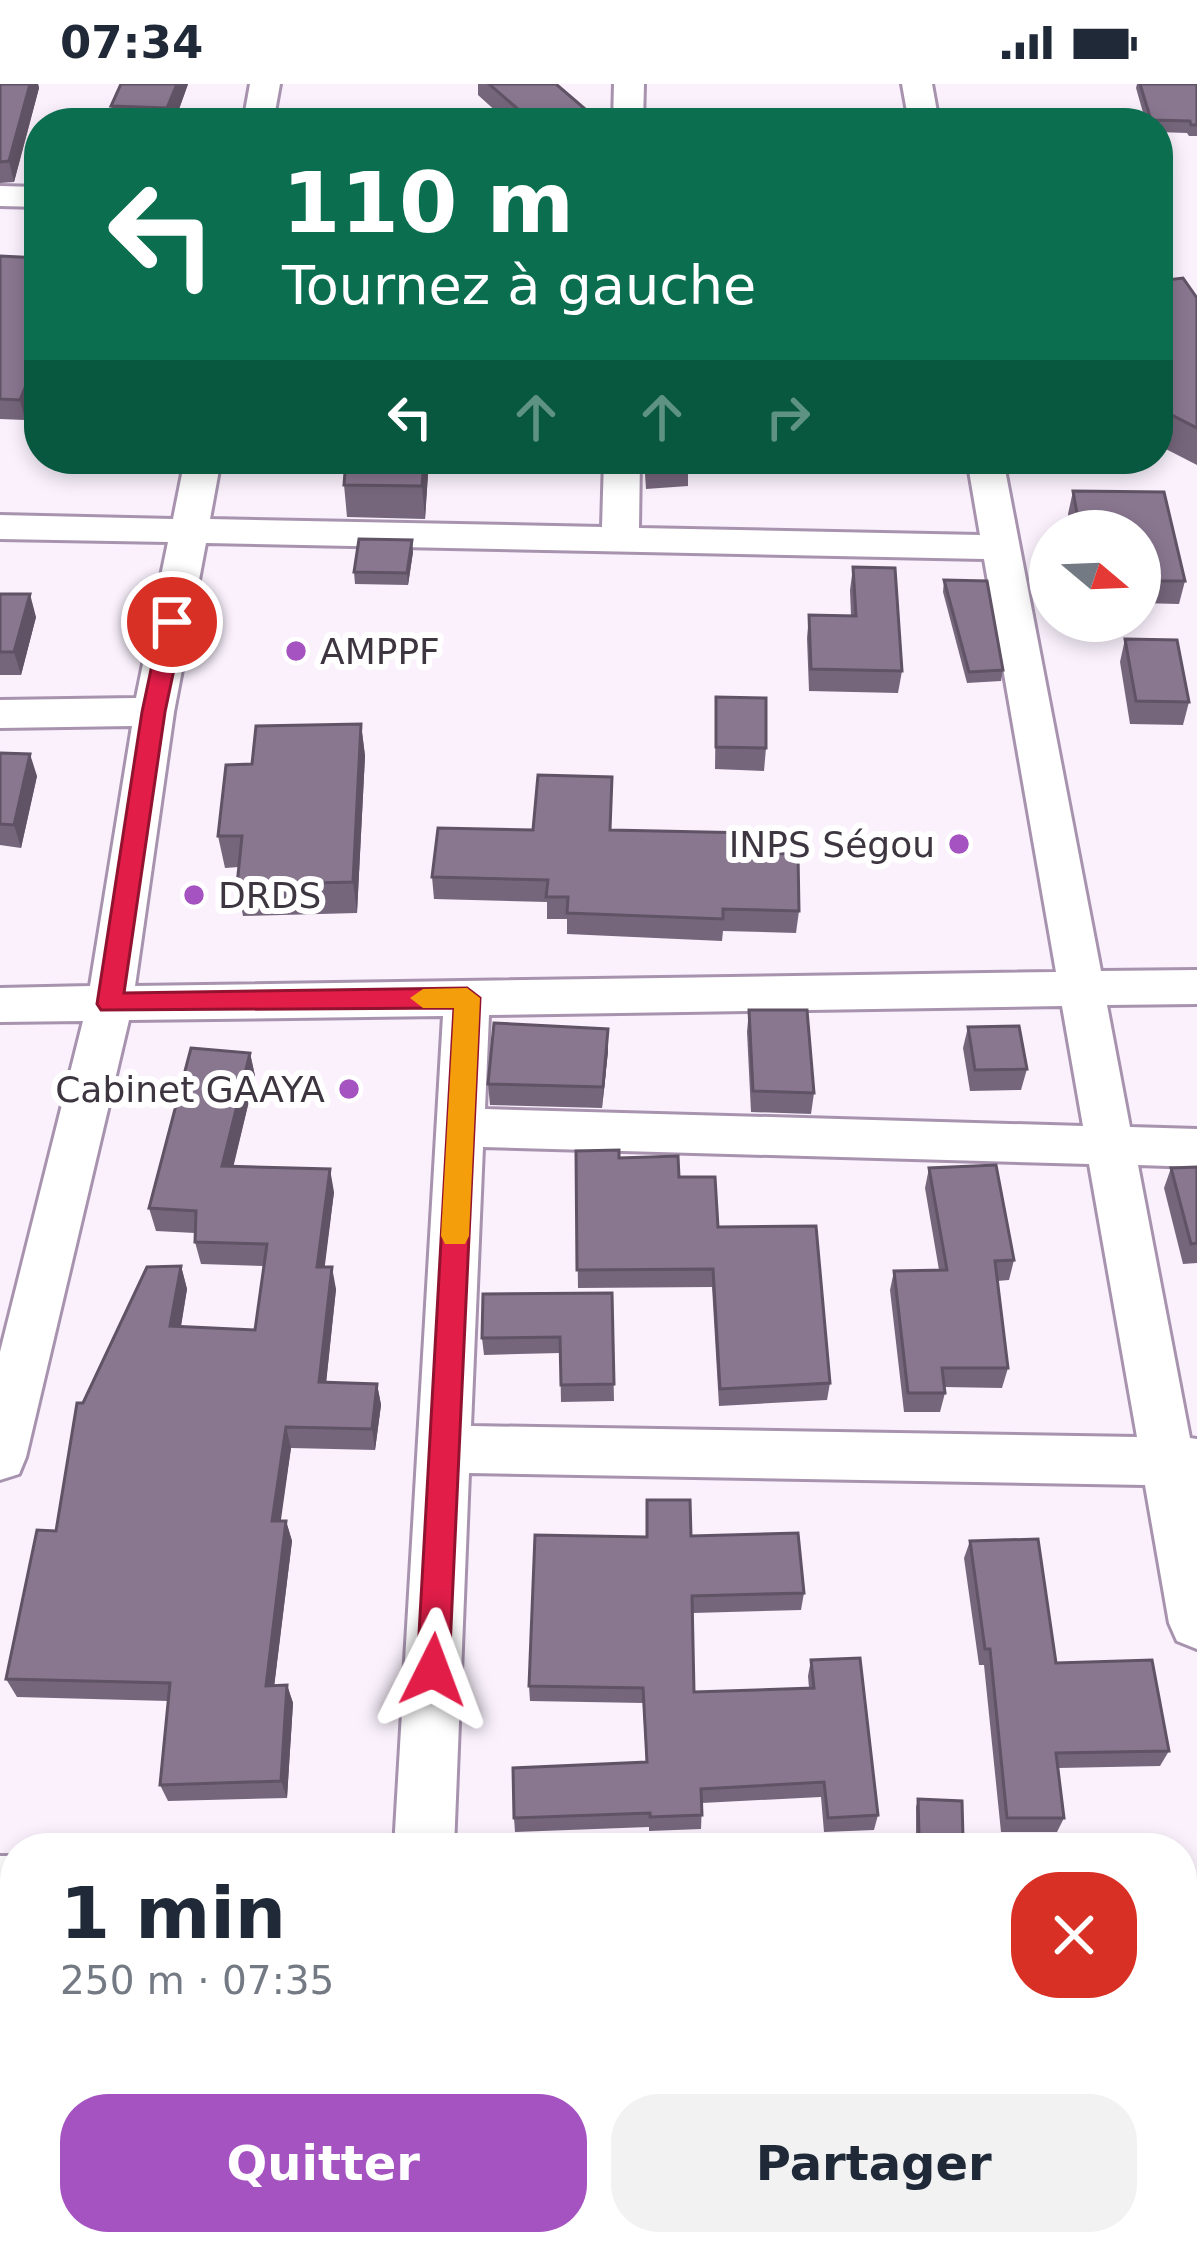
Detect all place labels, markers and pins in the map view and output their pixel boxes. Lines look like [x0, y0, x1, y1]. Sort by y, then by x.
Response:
pin [121, 571, 223, 673]
place label: AMPPF [320, 631, 440, 672]
marker: AMPPF [283, 638, 309, 664]
place label: INPS Ségou [729, 824, 935, 865]
marker: INPS Ségou [946, 831, 972, 857]
place label: DRDS [218, 875, 321, 916]
marker: DRDS [181, 882, 207, 908]
place label: Cabinet GAAYA [55, 1069, 325, 1110]
marker: Cabinet GAAYA [336, 1076, 362, 1102]

